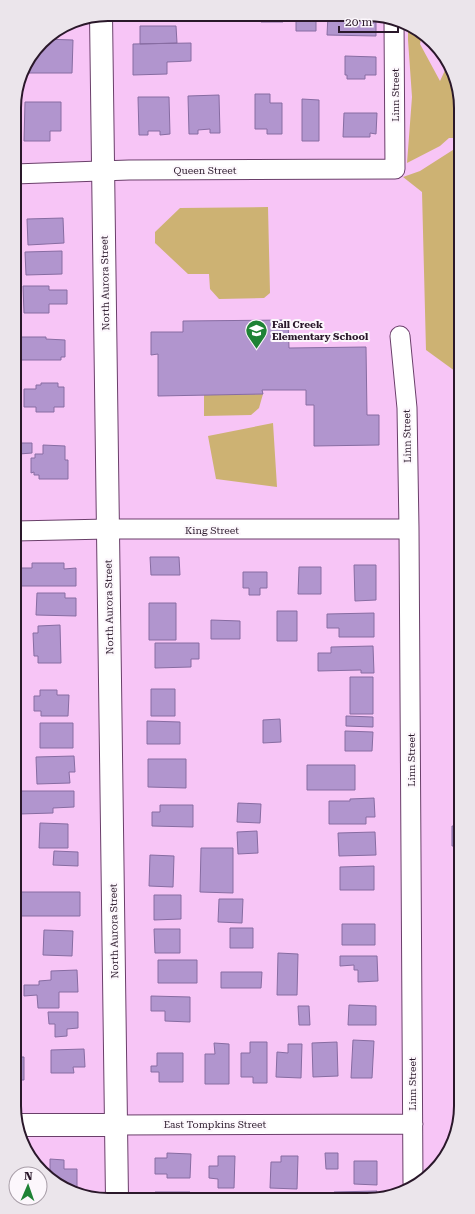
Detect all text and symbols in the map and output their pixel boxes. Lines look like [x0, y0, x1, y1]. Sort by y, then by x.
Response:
scale bar [339, 8, 398, 34]
text: 20 m [345, 15, 372, 29]
street label: Linn Street [390, 68, 401, 122]
street label: Queen Street [174, 165, 237, 176]
street label: North Aurora Street [99, 235, 111, 331]
school or university icon: Fall Creek Elementary School [243, 317, 269, 350]
place label: Fall Creek Elementary School [272, 319, 369, 342]
street label: Linn Street [401, 409, 413, 463]
street label: King Street [185, 525, 239, 536]
street label: North Aurora Street [103, 559, 115, 655]
street label: Linn Street [406, 733, 417, 787]
street label: North Aurora Street [108, 883, 120, 979]
street label: Linn Street [407, 1057, 418, 1111]
street label: East Tompkins Street [164, 1119, 267, 1130]
north arrow [8, 1166, 48, 1206]
text: N [24, 1170, 33, 1183]

